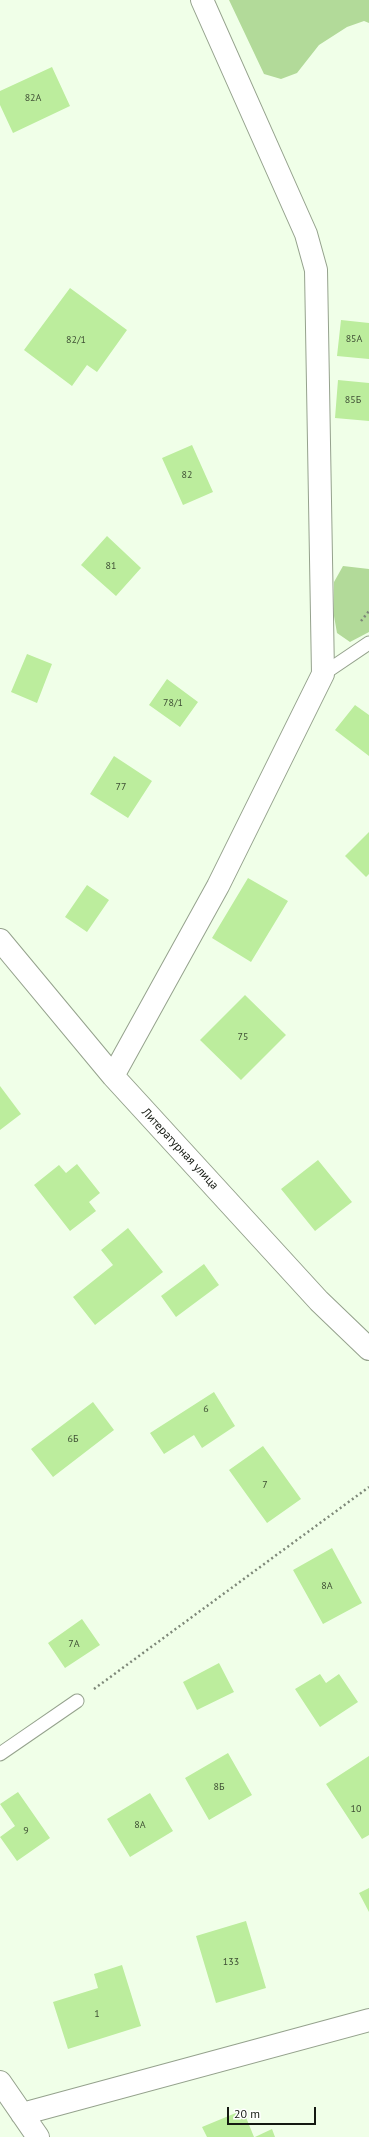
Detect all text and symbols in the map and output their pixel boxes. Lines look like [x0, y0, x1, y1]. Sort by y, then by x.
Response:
house number: 82А [25, 92, 41, 104]
house number: 85А [346, 333, 362, 345]
house number: 82/1 [66, 334, 86, 346]
house number: 85Б [345, 394, 361, 406]
house number: 82 [182, 469, 192, 481]
house number: 81 [106, 560, 116, 572]
house number: 78/1 [163, 697, 183, 709]
house number: 77 [116, 781, 126, 793]
house number: 75 [238, 1031, 248, 1043]
street label: Литературная улица [139, 1105, 221, 1193]
house number: 6 [203, 1403, 209, 1415]
house number: 6Б [68, 1433, 78, 1445]
house number: 7 [262, 1479, 268, 1491]
house number: 8А [321, 1580, 333, 1592]
house number: 7А [68, 1638, 80, 1650]
house number: 8Б [214, 1781, 224, 1793]
house number: 10 [351, 1803, 361, 1815]
house number: 8А [134, 1819, 146, 1831]
house number: 9 [23, 1825, 29, 1837]
house number: 133 [223, 1956, 239, 1968]
house number: 1 [94, 2008, 100, 2020]
scale bar [229, 2099, 318, 2125]
text: 20 m [234, 2106, 260, 2121]

